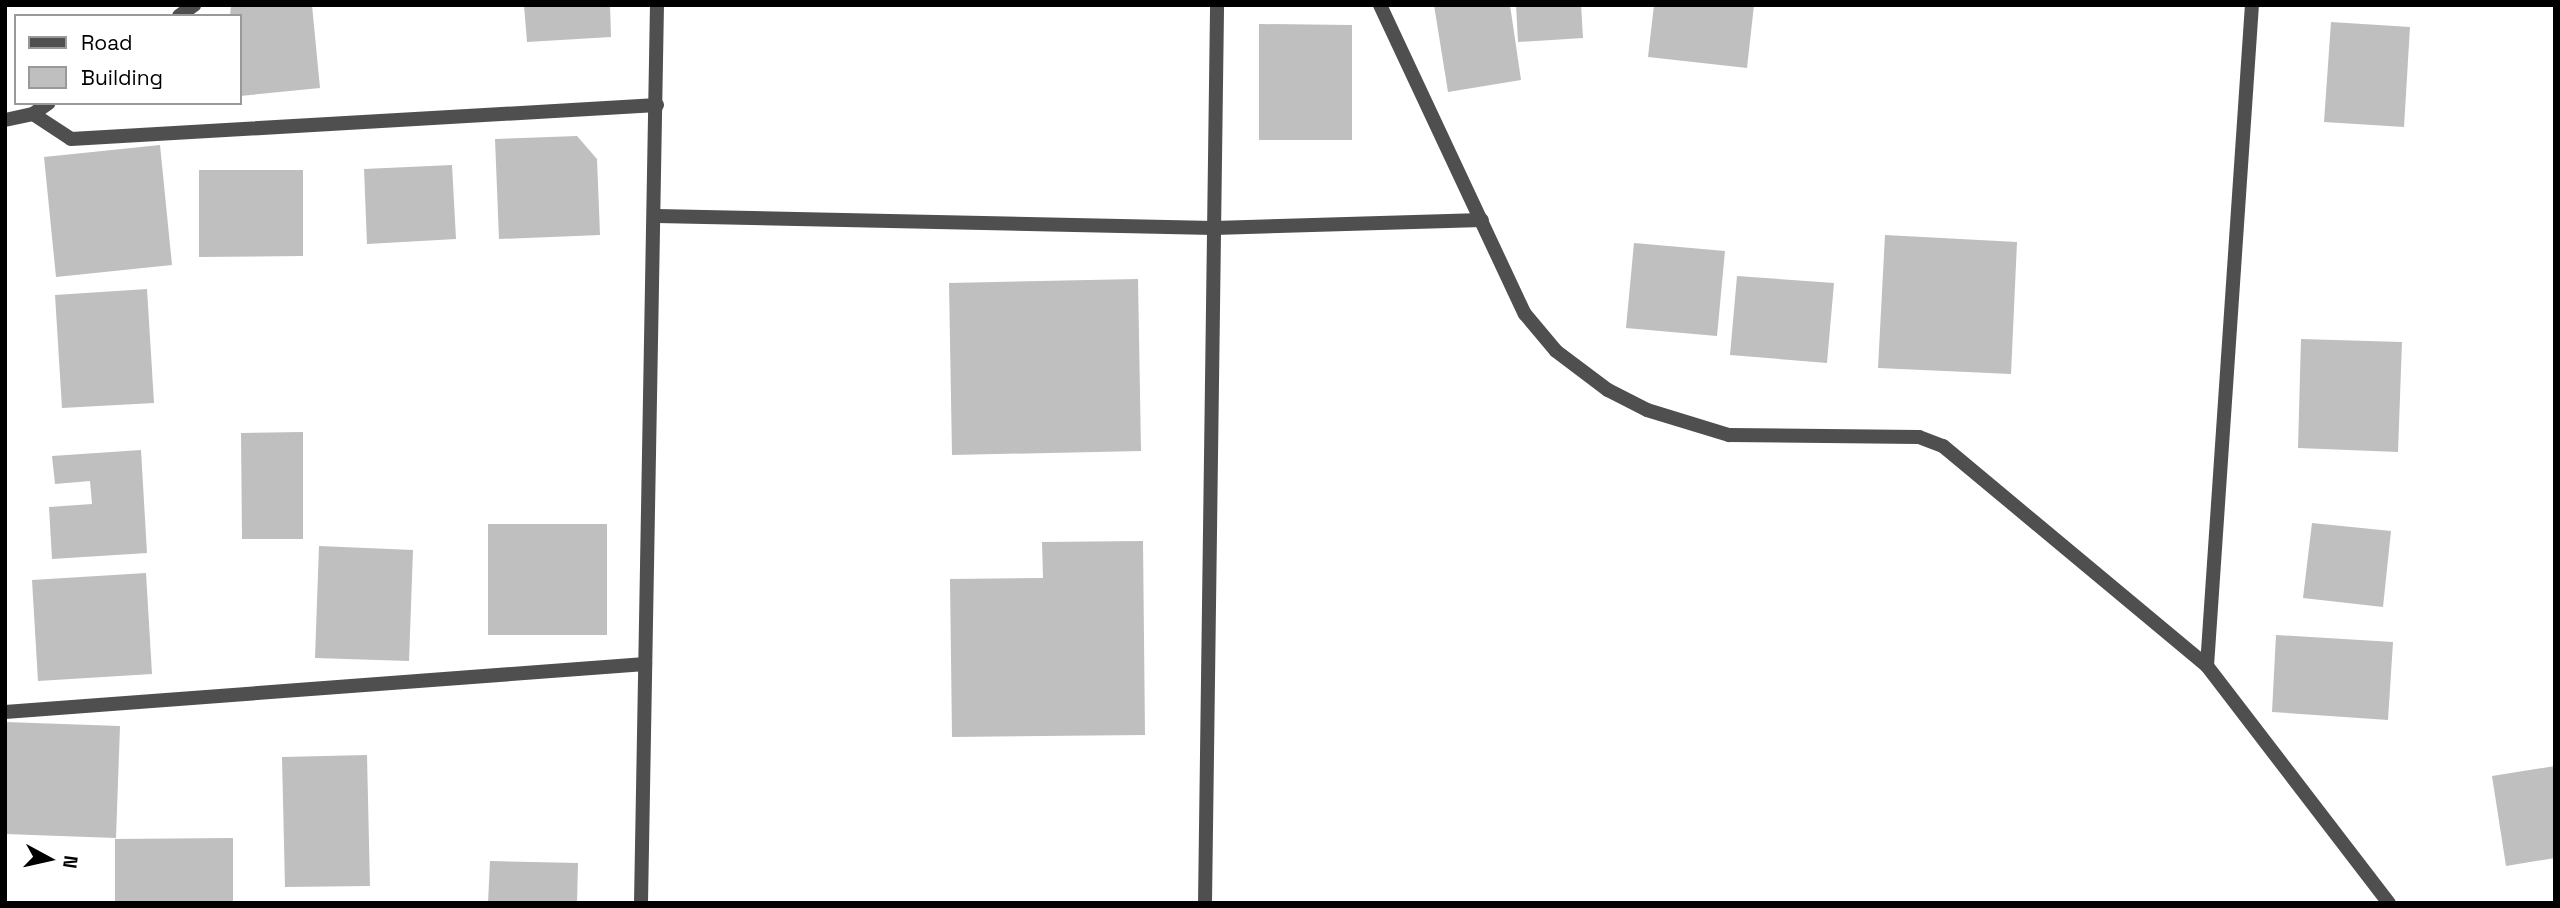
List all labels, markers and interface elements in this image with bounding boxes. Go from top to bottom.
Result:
legend [14,14,242,105]
text: Road [81,29,133,56]
text: Building [81,64,163,91]
north arrow [14,824,84,894]
text: N [57,854,84,870]

